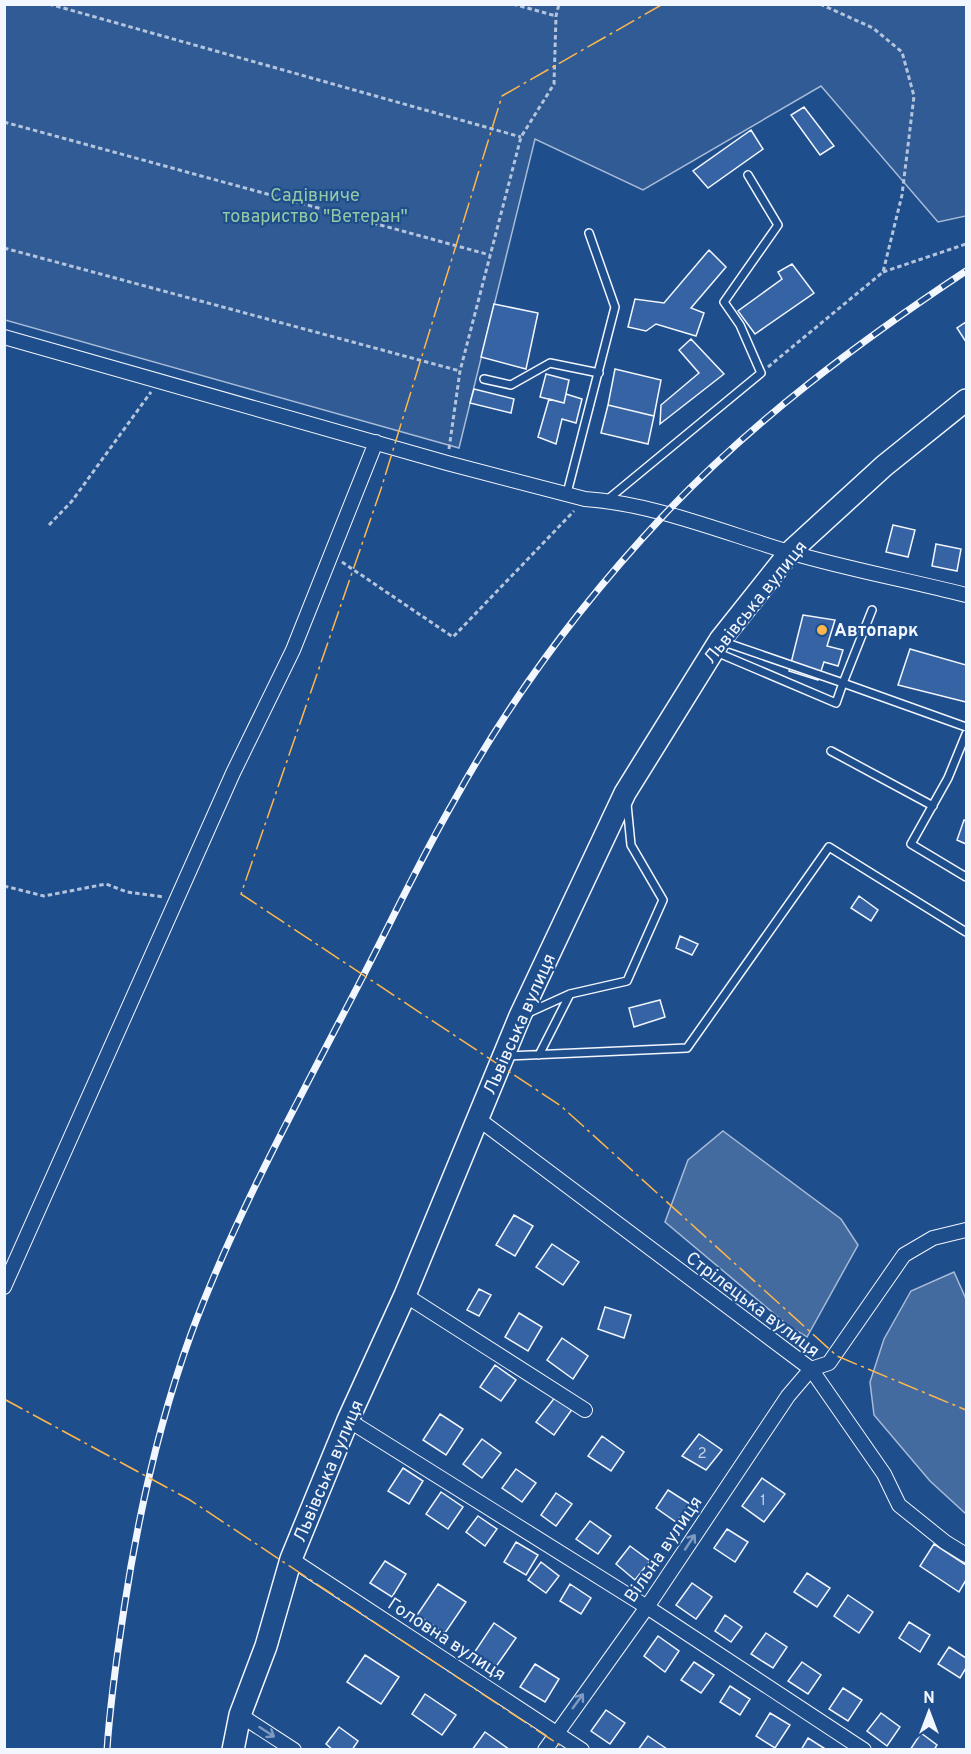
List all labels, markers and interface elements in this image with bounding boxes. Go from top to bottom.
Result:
park label: Садівниче товариство "Ветеран" [222,185,408,229]
street label: Львівська вулиця [699,536,813,669]
place label: Автопарк [834,620,919,643]
marker: Автопарк [815,623,829,637]
street label: Львівська вулиця [479,950,562,1099]
street label: Стрілецька вулиця [680,1247,824,1363]
street label: Львівська вулиця [289,1397,370,1546]
house number: 2 [697,1445,707,1464]
street label: Вільна вулиця [620,1492,708,1607]
house number: 1 [760,1492,766,1511]
one-way arrow [684,1534,696,1551]
street label: Головна вулиця [383,1593,510,1687]
north arrow [899,1682,959,1742]
text: N [923,1689,935,1709]
one-way arrow [572,1694,584,1710]
one-way arrow [258,1727,275,1739]

